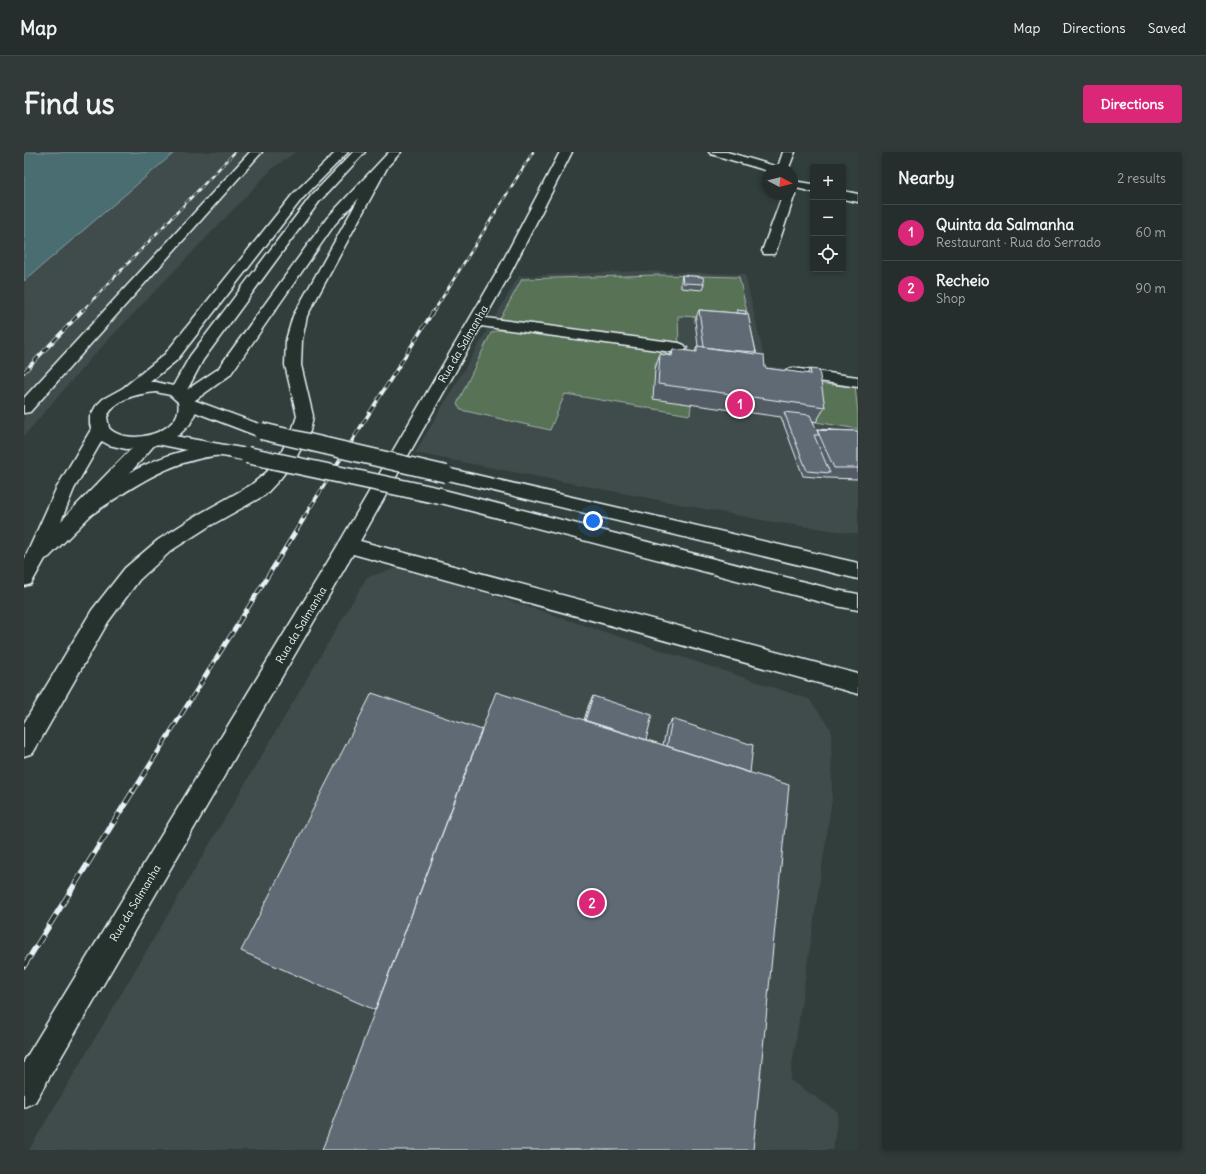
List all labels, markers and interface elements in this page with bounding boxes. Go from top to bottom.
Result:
text: Map [20,16,57,40]
text: Map [1013,19,1040,37]
text: Directions [1062,19,1126,37]
text: Saved [1148,19,1186,37]
button: Directions [1083,85,1182,123]
text: Find us [24,86,115,122]
north arrow [762,164,798,200]
map controls [810,164,846,272]
button: + [810,164,846,200]
text: Nearby [898,167,954,189]
text: 2 results [1117,170,1166,187]
button: − [810,200,846,236]
text: Quinta da Salmanha [936,215,1074,234]
text: 1 [908,224,914,241]
text: 60 m [1135,224,1166,241]
text: Restaurant · Rua do Serrado [936,234,1101,251]
button: locate [810,236,846,272]
text: Recheio [936,271,989,290]
text: 2 [907,280,915,297]
text: 90 m [1135,280,1166,297]
text: Shop [936,290,965,307]
street label: Rua da Salmanha [435,303,491,385]
pin: 1 [727,389,753,419]
your location [583,511,603,531]
street label: Rua da Salmanha [272,584,330,666]
street label: Rua da Salmanha [106,862,164,944]
pin: 2 [579,888,605,918]

